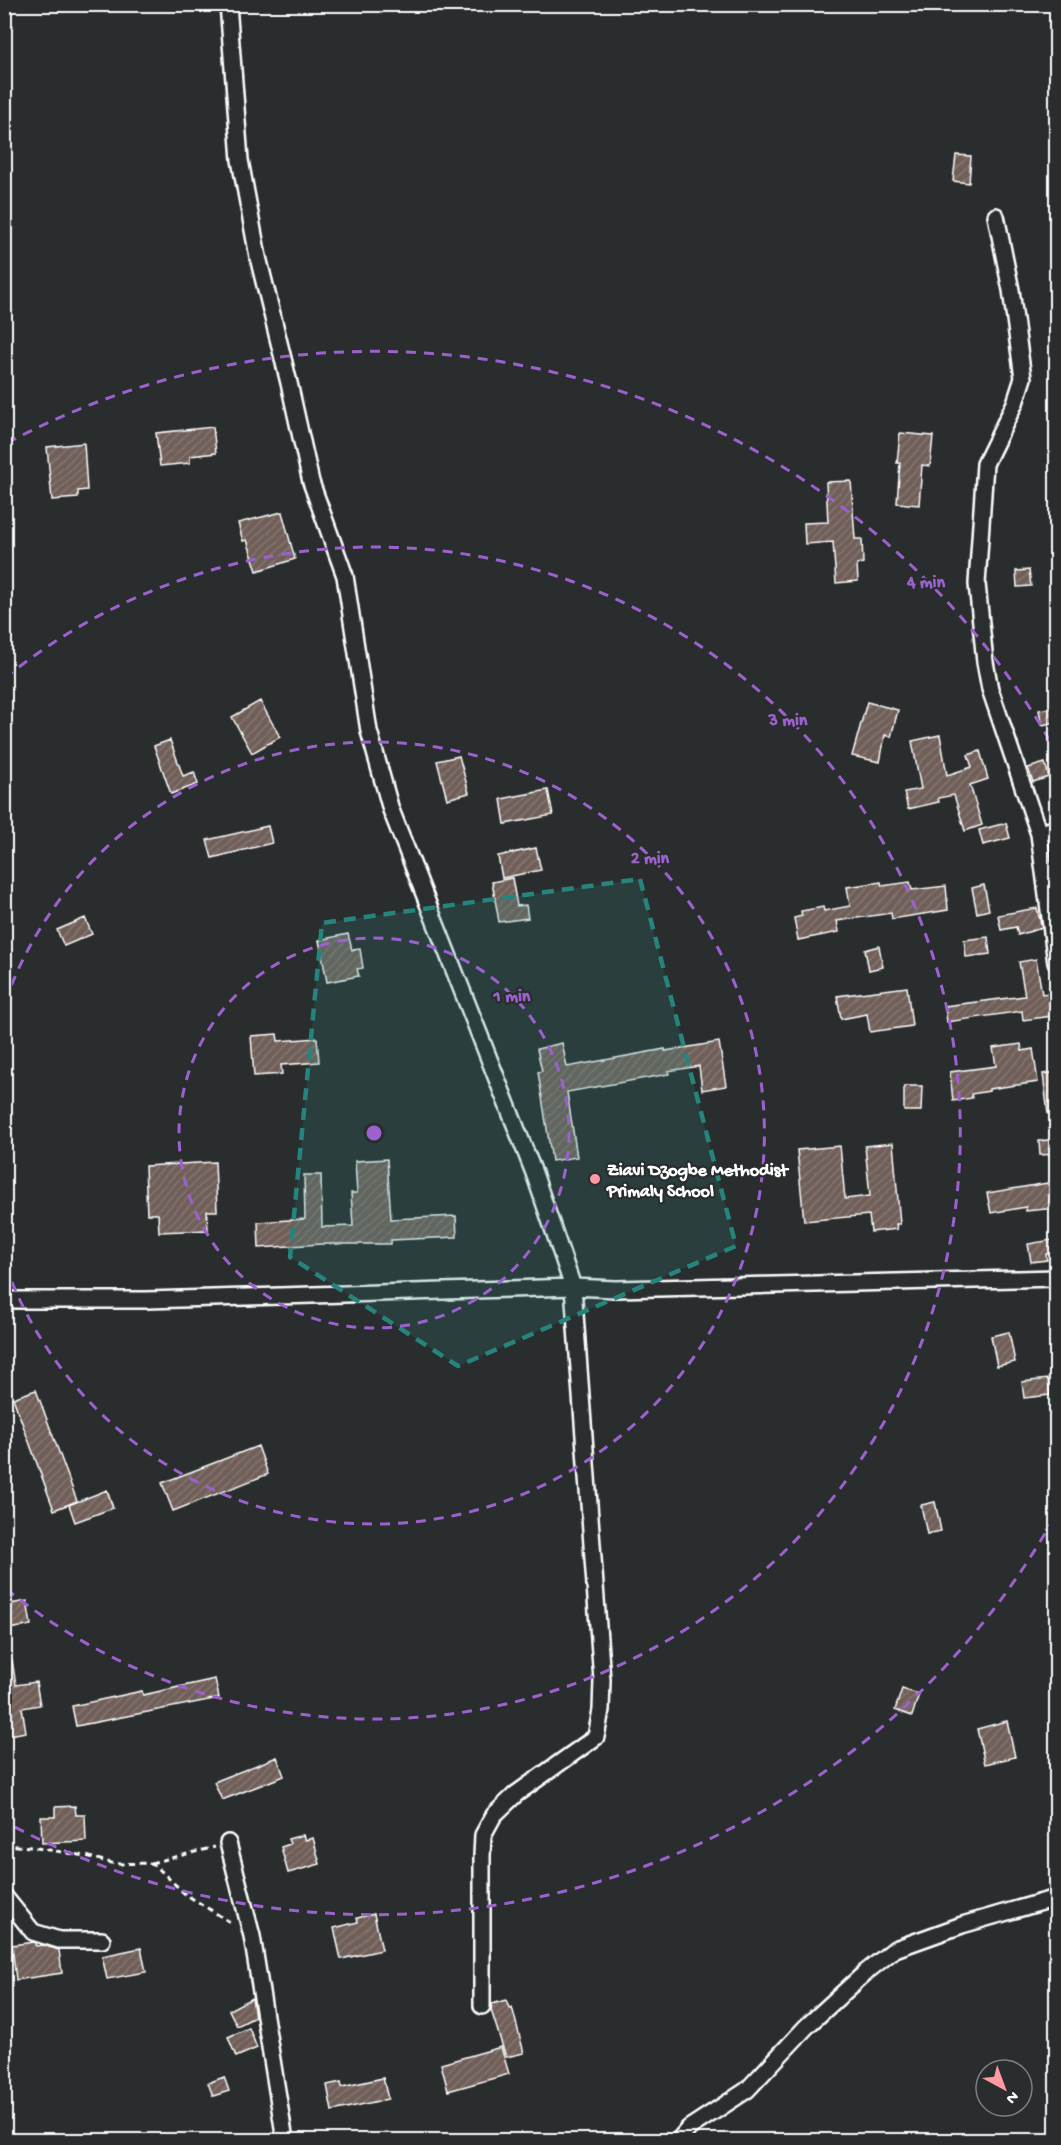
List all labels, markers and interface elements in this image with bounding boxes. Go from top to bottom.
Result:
text: 4 min [906,573,945,594]
text: 3 min [768,711,808,732]
text: 2 min [631,849,670,870]
text: 1 min [493,987,531,1008]
centre of rings [364,1123,384,1143]
place label: Ziavi Dzogbe Methodist Primaly School [606,1161,789,1203]
marker: Ziavi Dzogbe Methodist Primaly School [588,1172,602,1186]
north arrow [974,2058,1034,2118]
text: N [1001,2086,1022,2108]

